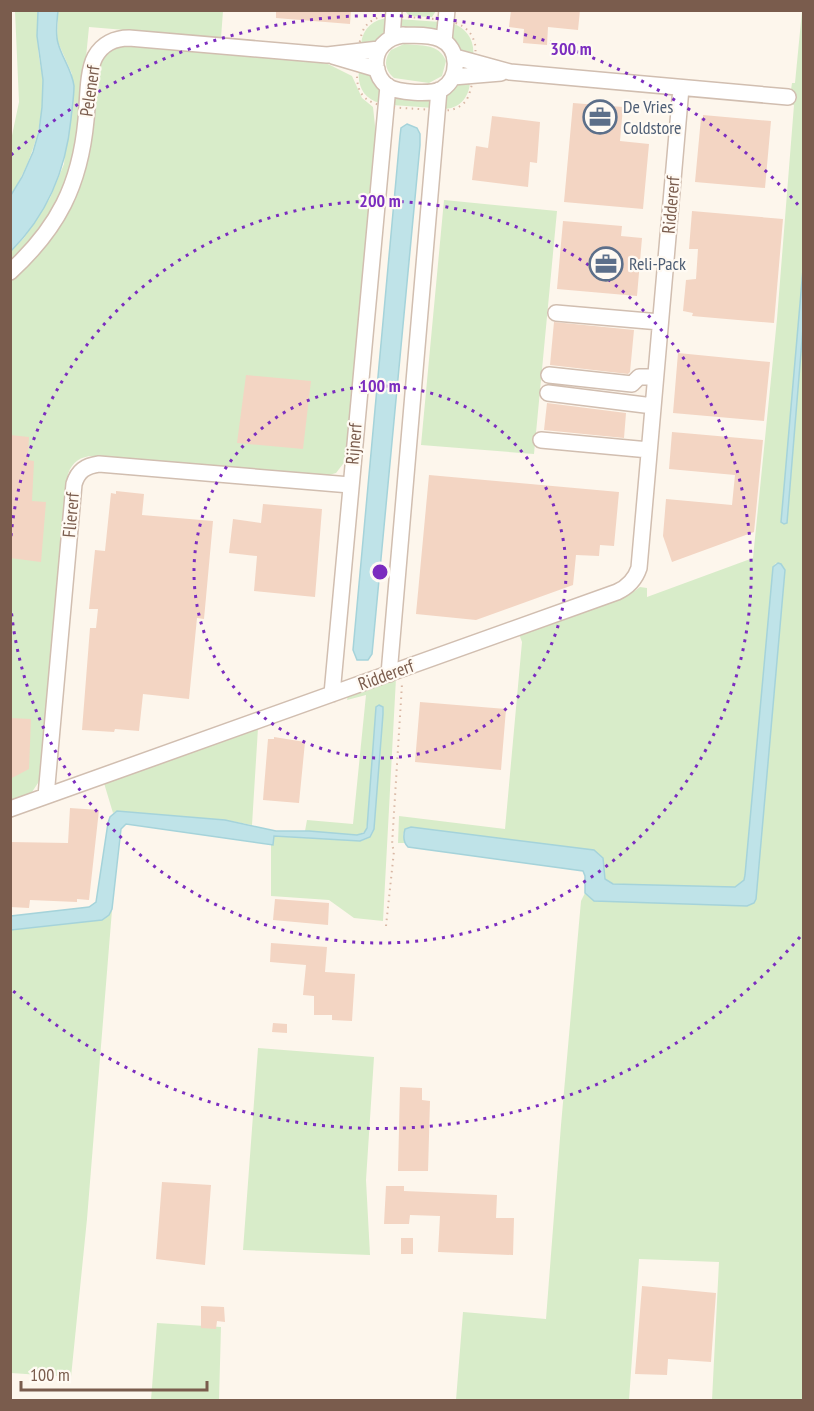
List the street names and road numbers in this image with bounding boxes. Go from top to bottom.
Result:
street label: Pelenerf [75,62,105,118]
street label: Riddererf [657,174,685,235]
street label: Rijnerf [340,421,367,466]
street label: Fliererf [57,490,84,538]
street label: Riddererf [355,653,418,695]

